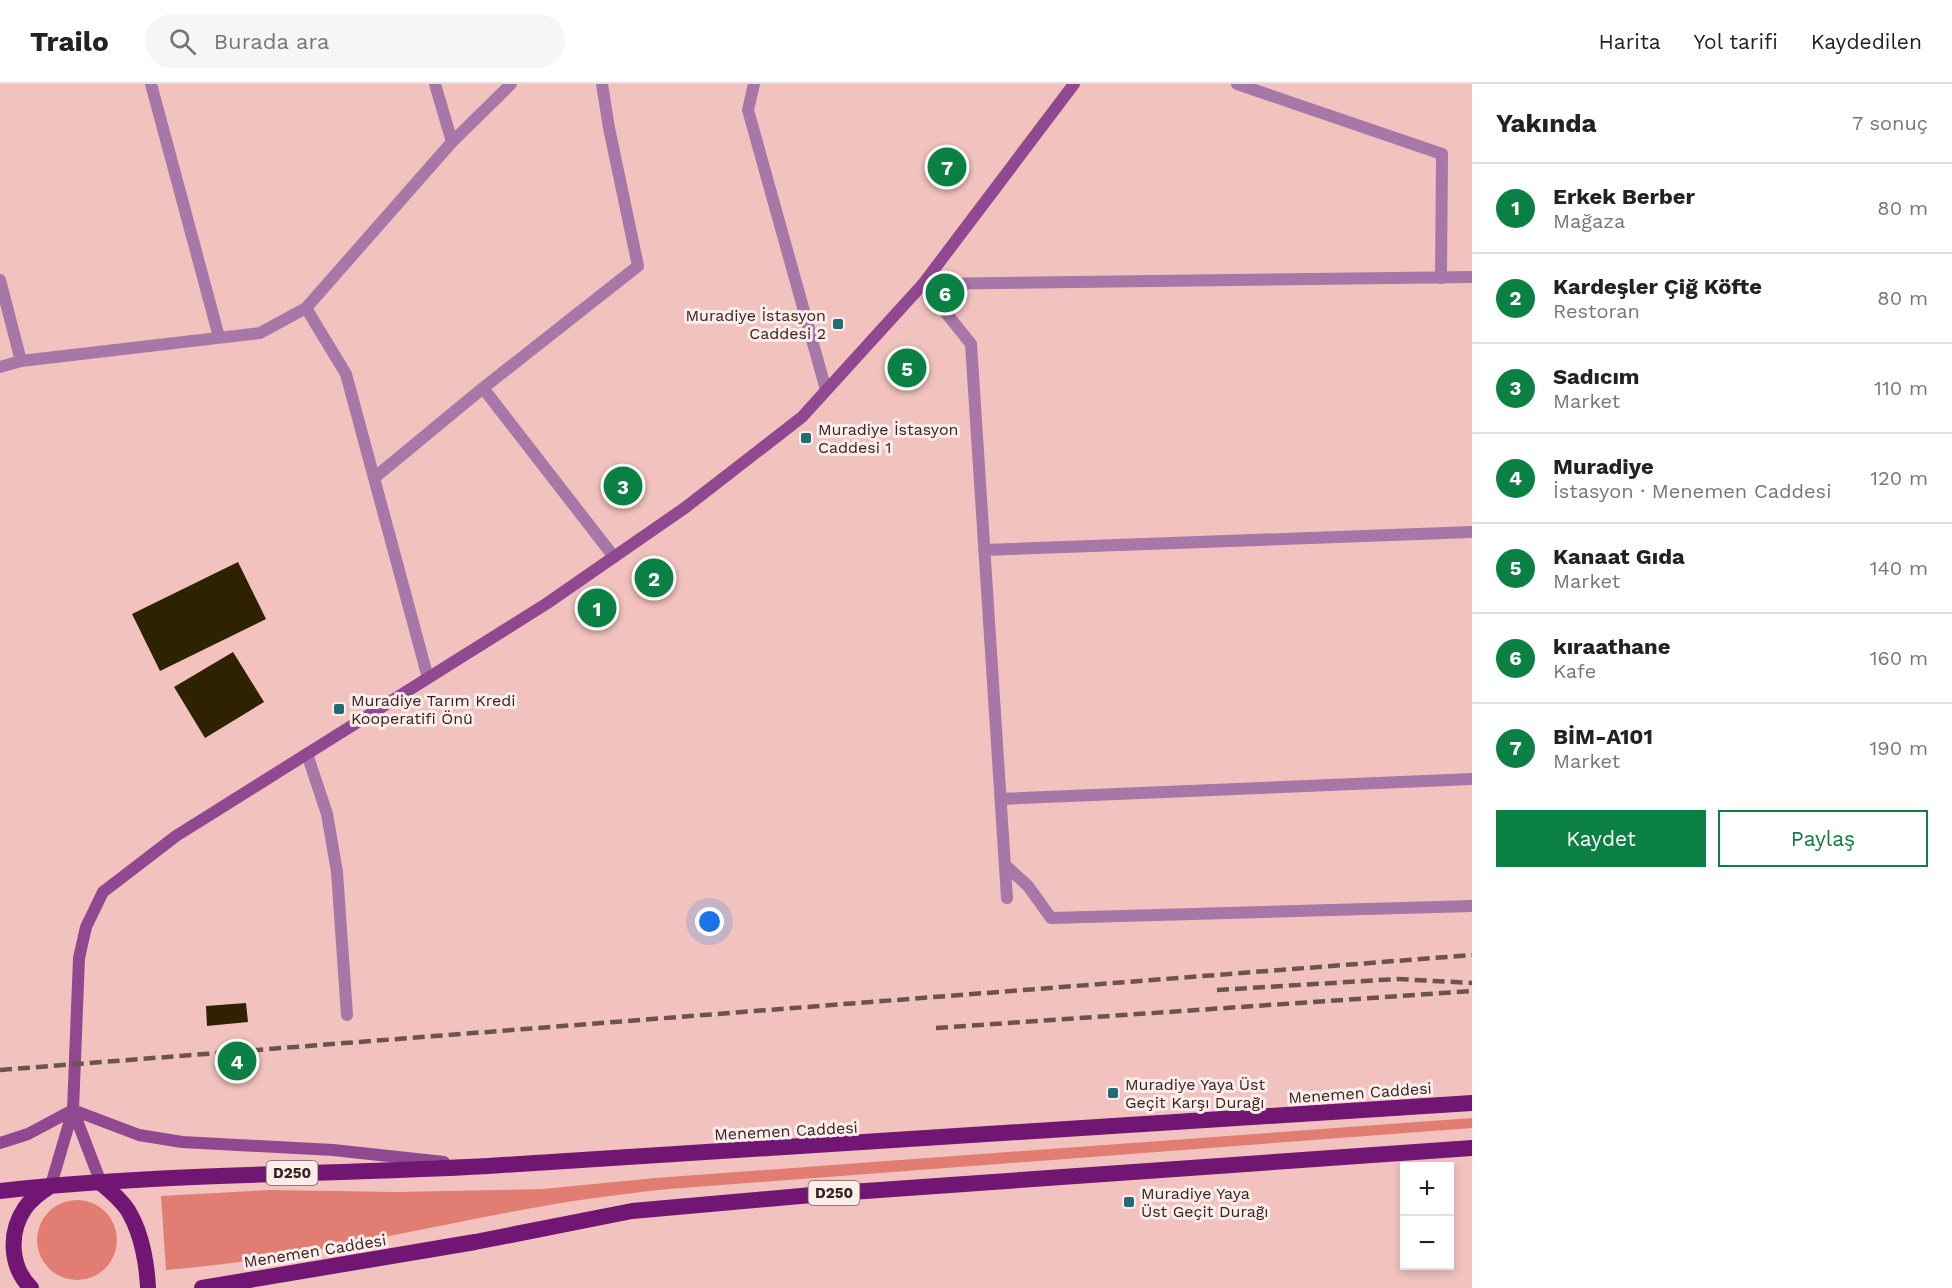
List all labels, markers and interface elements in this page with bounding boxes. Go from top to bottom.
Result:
search box [145,14,565,68]
text: Trailo [30,25,109,58]
icon: search [166,25,199,58]
text: Burada ara [214,29,330,54]
text: Harita [1599,29,1661,54]
text: Yol tarifi [1694,29,1778,54]
text: Kaydedilen [1811,29,1922,54]
text: Yakında [1496,108,1597,138]
text: 7 sonuç [1852,111,1928,135]
pin: 7 [928,144,966,190]
text: Erkek Berber [1553,184,1695,209]
text: 1 [1511,196,1520,220]
text: 80 m [1877,196,1928,220]
text: Mağaza [1553,209,1625,233]
pin: 6 [926,270,964,316]
text: Kardeşler Çiğ Köfte [1553,274,1762,299]
text: 2 [1510,286,1521,310]
text: 80 m [1877,286,1928,310]
text: Restoran [1553,299,1640,323]
place label: Muradiye İstasyon Caddesi 2 [686,306,826,343]
marker: Muradiye İstasyon Caddesi 2 [831,317,845,331]
pin: 5 [888,346,926,390]
text: Sadıcım [1553,364,1640,389]
text: 3 [1510,376,1521,400]
text: 110 m [1874,376,1928,400]
text: Market [1553,389,1620,413]
place label: Muradiye İstasyon Caddesi 1 [818,420,959,457]
marker: Muradiye İstasyon Caddesi 1 [799,431,813,445]
text: Muradiye [1553,454,1654,479]
pin: 3 [604,464,642,508]
text: 4 [1509,466,1522,490]
text: 120 m [1870,466,1928,490]
text: İstasyon · Menemen Caddesi [1553,479,1831,503]
text: Kanaat Gıda [1553,544,1685,569]
pin: 2 [634,556,674,600]
text: 5 [1510,556,1521,580]
text: 140 m [1870,556,1928,580]
text: Market [1553,569,1620,593]
pin: 1 [578,586,616,630]
text: kıraathane [1553,634,1671,659]
text: 6 [1509,646,1522,670]
text: 160 m [1870,646,1928,670]
text: Kafe [1553,659,1596,683]
place label: Muradiye Tarım Kredi Kooperatifi Önü [351,691,515,728]
marker: Muradiye Tarım Kredi Kooperatifi Önü [332,702,346,716]
text: BİM-A101 [1553,724,1653,749]
text: 7 [1509,736,1522,760]
text: 190 m [1870,736,1928,760]
text: Market [1553,749,1620,773]
button: Kaydet [1496,810,1706,867]
button: Paylaş [1718,810,1928,867]
your location [695,907,724,936]
pin: 4 [218,1038,256,1084]
place label: Muradiye Yaya Üst Geçit Karşı Durağı [1125,1075,1265,1112]
street label: Menemen Caddesi [1288,1079,1432,1107]
marker: Muradiye Yaya Üst Geçit Karşı Durağı [1106,1086,1120,1100]
street label: Menemen Caddesi [714,1118,858,1144]
road number: D250 [266,1161,318,1185]
map controls [1400,1162,1454,1270]
button: + [1400,1162,1454,1216]
road number: D250 [808,1181,860,1205]
place label: Muradiye Yaya Üst Geçit Durağı [1141,1184,1269,1221]
marker: Muradiye Yaya Üst Geçit Durağı [1122,1195,1136,1209]
button: − [1400,1216,1454,1270]
street label: Menemen Caddesi [243,1230,387,1272]

